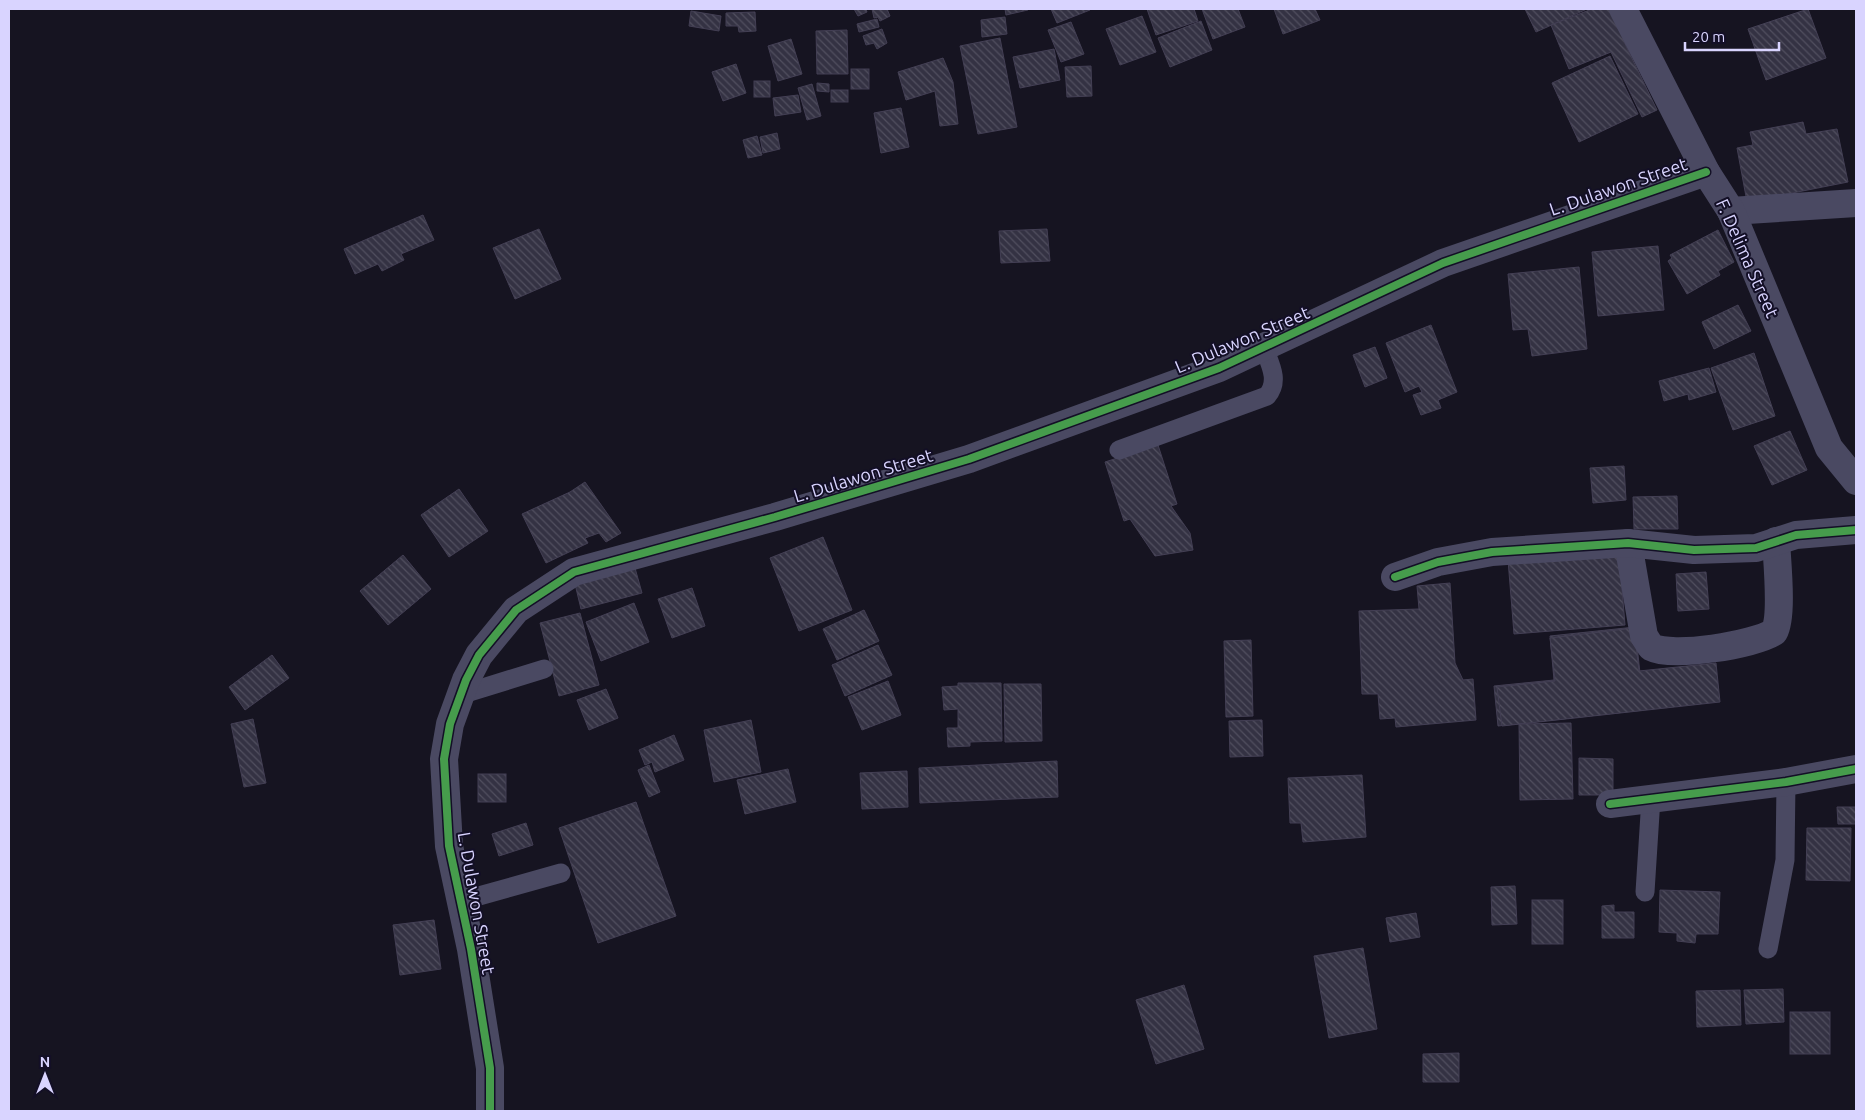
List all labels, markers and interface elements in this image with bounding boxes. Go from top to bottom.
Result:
scale bar [1685,20,1779,52]
text: 20 m [1692,28,1725,45]
street label: L. Dulawon Street [1547,153,1689,219]
street label: F. Delima Street [1713,195,1783,321]
street label: L. Dulawon Street [1172,302,1312,376]
street label: L. Dulawon Street [791,444,935,506]
street label: L. Dulawon Street [455,830,499,976]
north arrow [20,1050,70,1100]
text: N [40,1054,50,1070]

